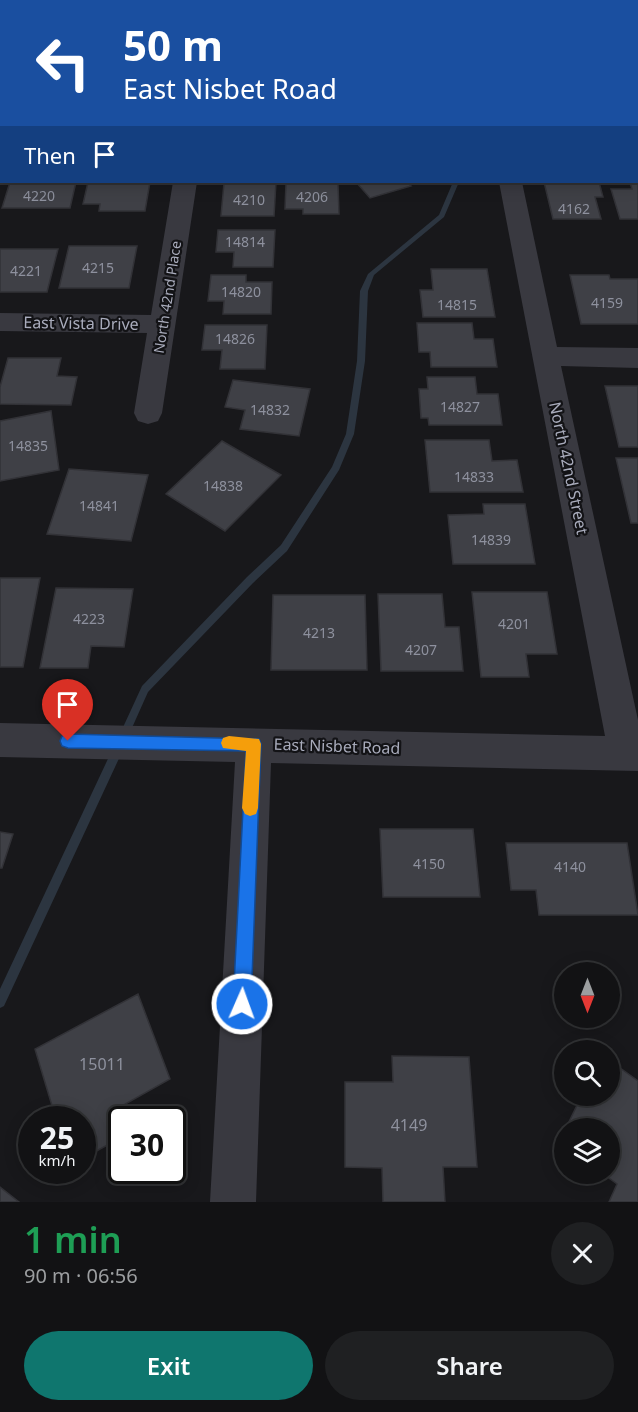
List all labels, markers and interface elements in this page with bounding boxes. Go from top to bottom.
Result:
text: 50 m [123,16,223,73]
icon: left [24,24,102,102]
text: East Nisbet Road [123,70,337,107]
icon: arrive [88,138,121,171]
text: Then [24,140,76,170]
house number: 4220 [23,186,55,205]
house number: 4206 [296,187,328,206]
house number: 4210 [233,190,265,209]
house number: 4162 [558,199,590,218]
house number: 14814 [225,232,265,251]
street label: North 42nd Place [149,239,185,355]
house number: 4215 [82,258,114,277]
house number: 4221 [10,261,42,280]
house number: 14820 [221,282,261,301]
house number: 4159 [591,293,623,312]
house number: 14815 [437,295,477,314]
street label: East Vista Drive [23,311,139,335]
house number: 14826 [215,329,255,348]
house number: 14827 [440,397,480,416]
house number: 14832 [250,400,290,419]
street label: North 42nd Street [544,400,594,537]
house number: 14835 [8,436,48,455]
house number: 14833 [454,467,494,486]
house number: 14838 [203,476,243,495]
house number: 14841 [79,496,119,515]
house number: 14839 [471,530,511,549]
house number: 4223 [73,609,105,628]
house number: 4201 [498,614,530,633]
house number: 4213 [303,623,335,642]
house number: 4207 [405,640,437,659]
pin [42,679,93,741]
icon: arrive [51,688,84,721]
street label: East Nisbet Road [273,733,401,759]
house number: 4150 [413,854,445,873]
house number: 4140 [554,857,586,876]
north arrow [554,962,620,1028]
map controls [554,962,620,1184]
position arrow [210,972,274,1036]
button: search [554,1040,620,1106]
house number: 15011 [79,1053,125,1075]
speed limit sign: 30 [108,1106,186,1184]
house number: 4149 [391,1114,427,1136]
text: 25 [40,1117,74,1158]
button: layers [554,1118,620,1184]
text: km/h [39,1150,75,1170]
text: 1 min [24,1215,122,1264]
button: close [551,1222,614,1285]
text: 90 m · 06:56 [24,1262,138,1289]
button: Exit [24,1331,313,1400]
button: Share [325,1331,614,1400]

